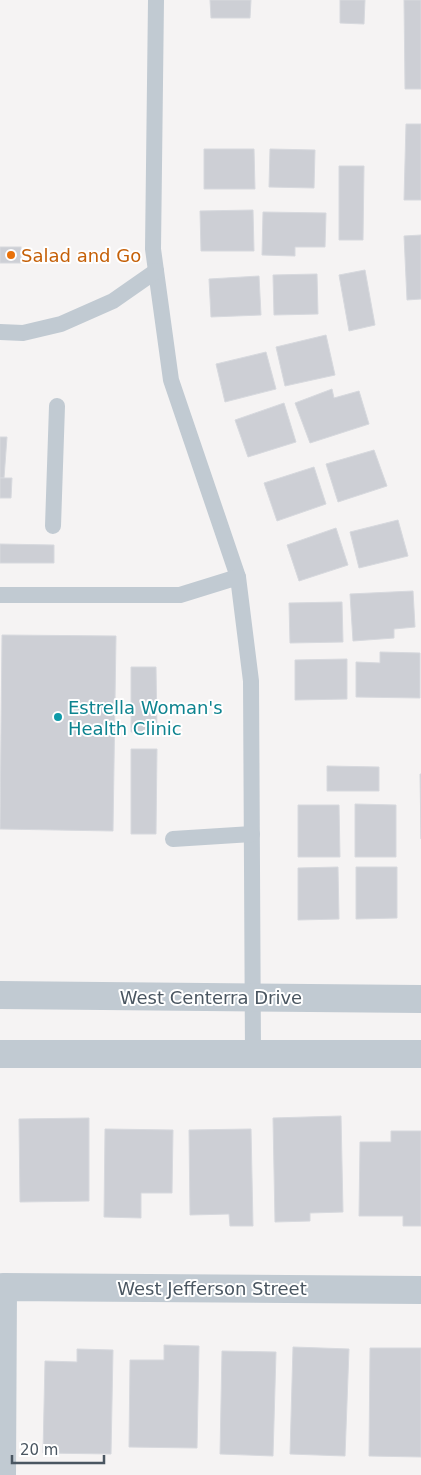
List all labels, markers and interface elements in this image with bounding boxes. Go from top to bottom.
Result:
place label: Salad and Go [21,245,141,266]
marker: Salad and Go [5,249,17,261]
place label: Estrella Woman's Health Clinic [68,697,223,739]
marker: Estrella Woman's Health Clinic [52,711,64,723]
street label: West Centerra Drive [120,987,302,1008]
street label: West Jefferson Street [117,1278,307,1299]
scale bar [12,1432,105,1464]
text: 20 m [20,1441,58,1459]

